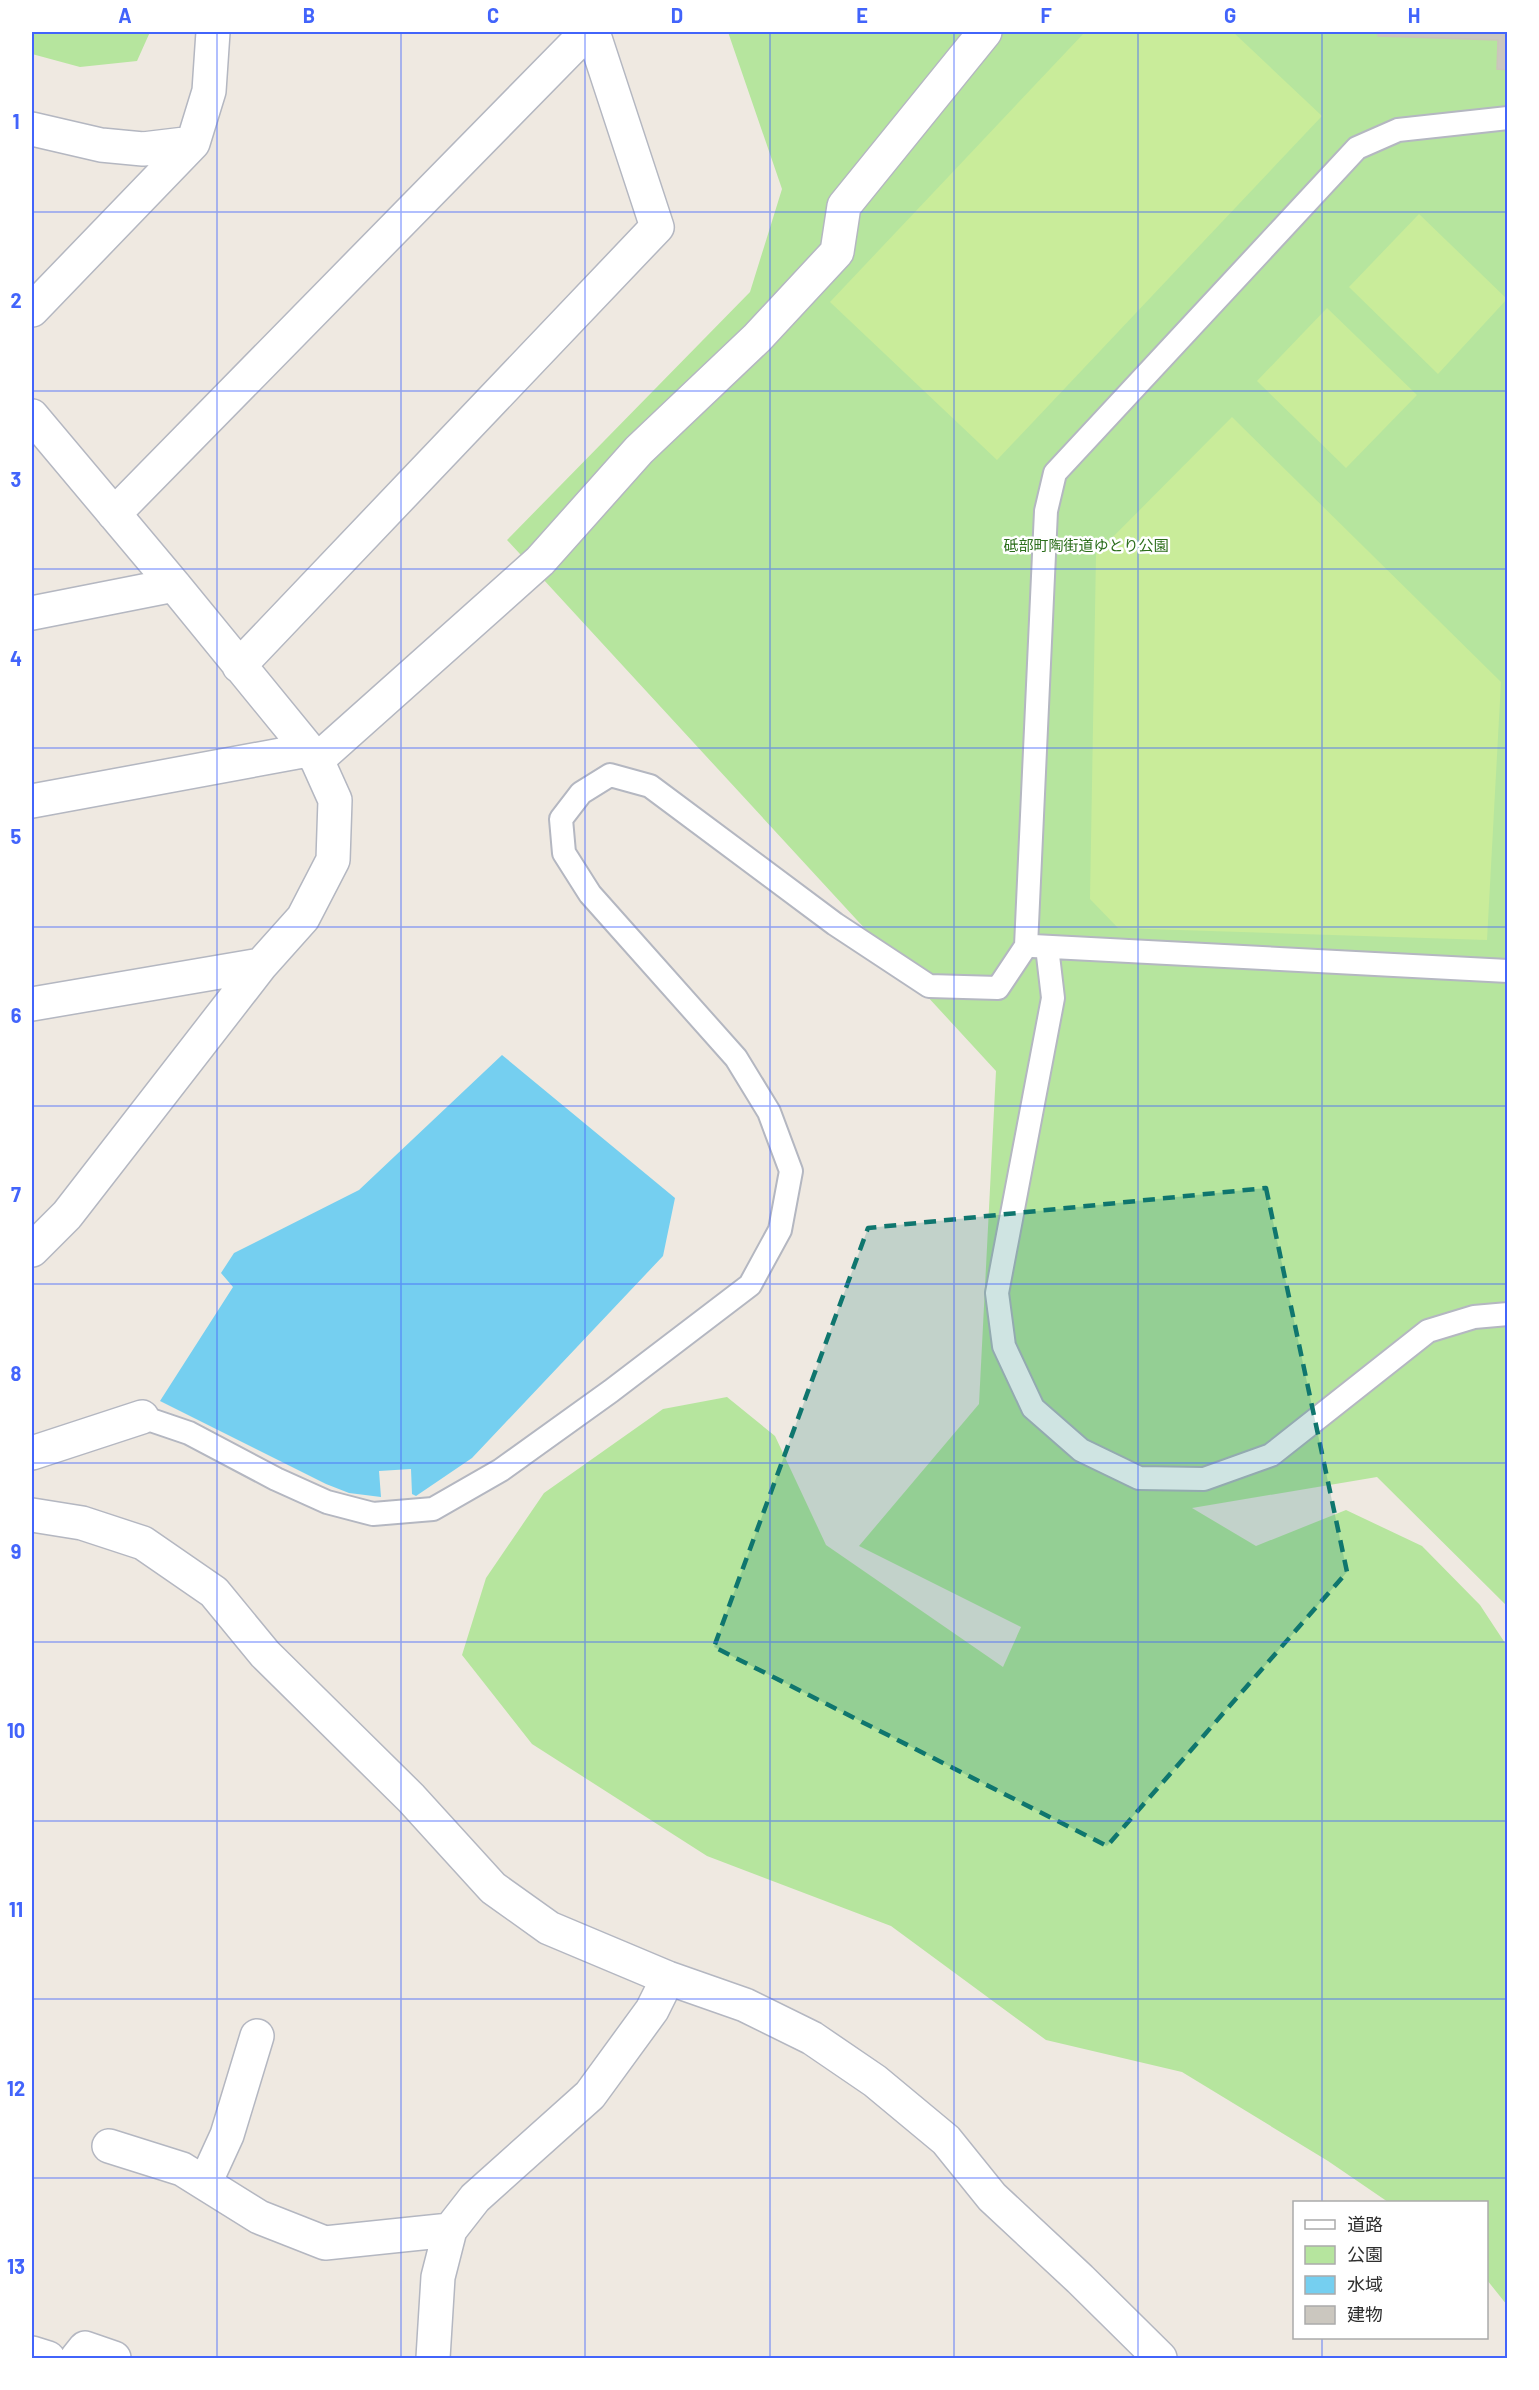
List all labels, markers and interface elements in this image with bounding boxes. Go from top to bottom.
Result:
text: A [118,3,132,27]
text: B [303,3,315,27]
text: C [487,3,499,27]
text: D [671,3,683,27]
text: E [856,3,868,27]
text: F [1040,3,1052,27]
text: G [1224,3,1236,27]
text: H [1408,3,1420,27]
text: 1 [12,109,20,133]
text: 2 [10,288,22,312]
text: 3 [11,467,21,491]
park label: 砥部町陶街道ゆとり公園 [1003,536,1169,554]
text: 4 [10,646,22,670]
text: 5 [11,824,22,848]
text: 6 [11,1003,22,1027]
text: 7 [11,1182,21,1206]
text: 8 [11,1361,22,1385]
text: 9 [11,1539,21,1563]
text: 10 [7,1718,25,1742]
text: 11 [9,1897,23,1921]
text: 12 [7,2076,25,2100]
legend [1293,2201,1488,2339]
text: 道路 [1347,2213,1383,2235]
text: 公園 [1347,2243,1383,2265]
text: 13 [7,2254,25,2278]
text: 水域 [1347,2273,1383,2295]
text: 建物 [1347,2303,1383,2325]

